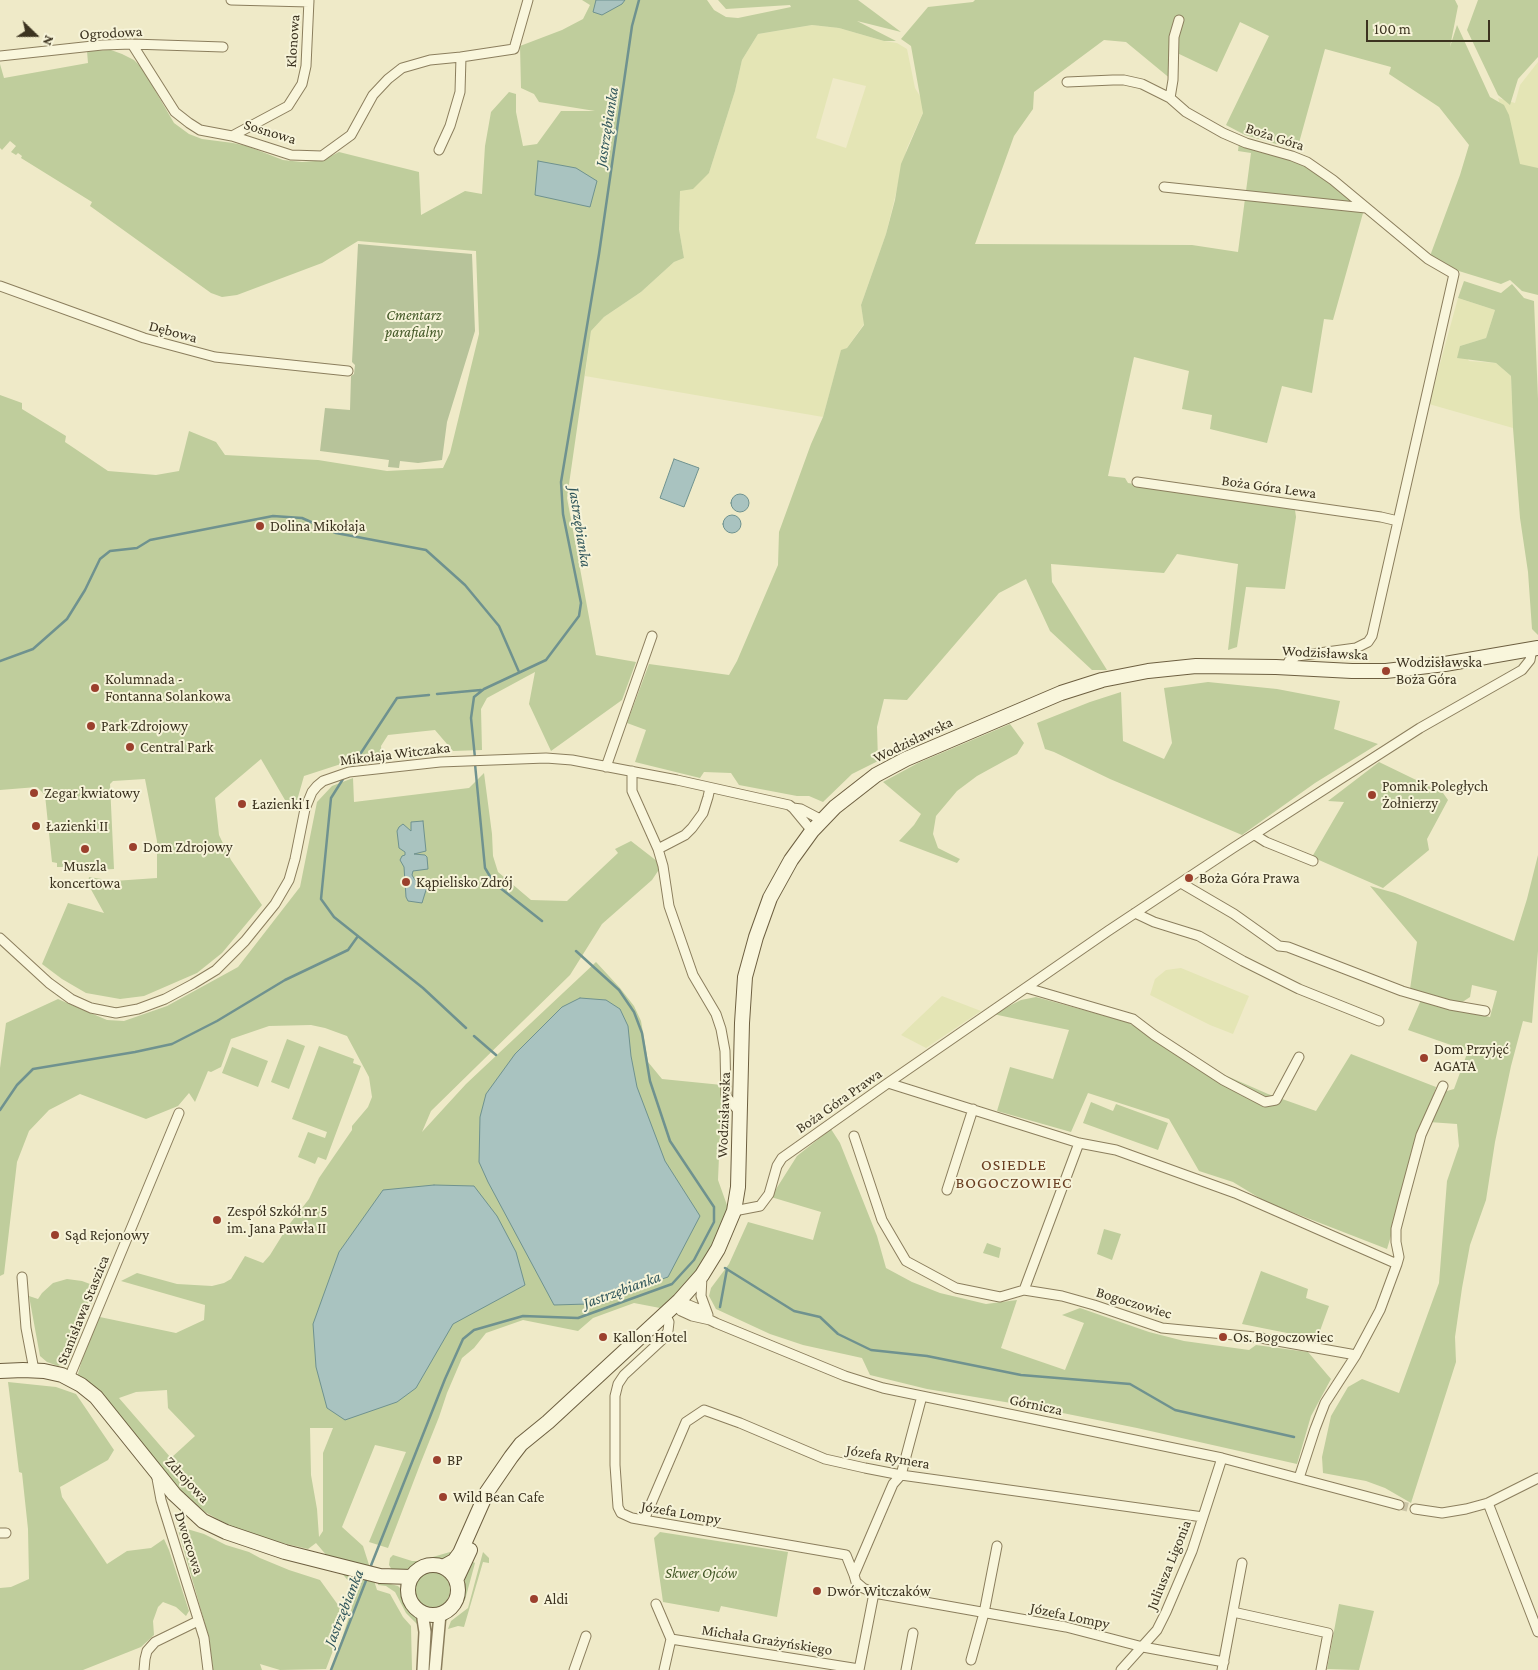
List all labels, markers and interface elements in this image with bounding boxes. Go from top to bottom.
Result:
north arrow [10,10,60,60]
scale bar [1368,10,1492,42]
street label: Klonowa [282,14,304,68]
text: 100 m [1374,21,1411,37]
street label: Ogrodowa [79,22,143,44]
text: N [40,33,58,48]
water label: Jastrzębianka [591,85,623,169]
street label: Sosnowa [242,116,298,148]
street label: Boża Góra [1243,119,1307,155]
park label: Cmentarz parafialny [385,306,443,341]
street label: Dębowa [147,317,199,347]
street label: Boża Góra Lewa [1221,471,1317,503]
water label: Jastrzębianka [564,485,596,569]
place label: Dolina Mikołaja [270,517,365,535]
marker: Dolina Mikołaja [254,520,266,532]
street label: Wodzisławska [1281,642,1369,664]
place label: Wodzisławska Boża Góra [1396,653,1482,688]
marker: Wodzisławska Boża Góra [1380,665,1392,677]
place label: Kolumnada - Fontanna Solankowa [105,670,231,705]
marker: Kolumnada - Fontanna Solankowa [89,682,101,694]
street label: Wodzisławska [870,713,956,767]
place label: Park Zdrojowy [101,717,188,735]
marker: Park Zdrojowy [85,720,97,732]
place label: Central Park [140,738,214,756]
street label: Mikołaja Witczaka [339,738,451,770]
marker: Central Park [124,741,136,753]
place label: Pomnik Poległych Żołnierzy [1382,777,1488,812]
place label: Zegar kwiatowy [44,784,140,802]
marker: Zegar kwiatowy [28,787,40,799]
marker: Pomnik Poległych Żołnierzy [1366,789,1378,801]
place label: Łazienki I [252,795,310,813]
marker: Łazienki I [236,798,248,810]
place label: Łazienki II [46,817,108,835]
marker: Łazienki II [30,820,42,832]
place label: Dom Zdrojowy [143,838,233,856]
marker: Dom Zdrojowy [127,841,139,853]
marker: Muszla koncertowa [79,843,91,855]
place label: Muszla koncertowa [50,857,120,892]
place label: Boża Góra Prawa [1199,869,1300,887]
marker: Boża Góra Prawa [1183,872,1195,884]
place label: Kąpielisko Zdrój [416,873,513,891]
marker: Kąpielisko Zdrój [400,876,412,888]
place label: Dom Przyjęć AGATA [1434,1040,1509,1075]
marker: Dom Przyjęć AGATA [1418,1052,1430,1064]
street label: Boża Góra Prawa [793,1065,885,1137]
street label: Wodzisławska [713,1072,735,1158]
district label: OSIEDLE BOGOCZOWIEC [954,1155,1074,1193]
place label: Zespół Szkół nr 5 im. Jana Pawła II [227,1202,327,1237]
marker: Zespół Szkół nr 5 im. Jana Pawła II [211,1214,223,1226]
place label: Sąd Rejonowy [65,1226,149,1244]
marker: Sąd Rejonowy [49,1229,61,1241]
street label: Stanisława Staszica [53,1253,113,1367]
water label: Jastrzębianka [581,1267,663,1313]
street label: Bogoczowiec [1094,1283,1174,1323]
place label: Kallon Hotel [613,1328,687,1346]
place label: Os. Bogoczowiec [1233,1328,1333,1346]
marker: Kallon Hotel [597,1331,609,1343]
marker: Os. Bogoczowiec [1217,1331,1229,1343]
street label: Górnicza [1008,1391,1064,1419]
street label: Józefa Rymera [845,1441,931,1473]
place label: BP [447,1451,463,1469]
street label: Zdrojowa [161,1453,213,1507]
marker: BP [431,1454,443,1466]
place label: Wild Bean Cafe [453,1488,544,1506]
marker: Wild Bean Cafe [437,1491,449,1503]
street label: Józefa Lompy [640,1497,722,1529]
street label: Dworcowa [170,1509,208,1577]
street label: Juliusza Ligonia [1143,1517,1195,1613]
park label: Skwer Ojców [665,1564,737,1582]
water label: Jastrzębianka [320,1567,368,1649]
place label: Dwór Witczaków [827,1582,931,1600]
marker: Dwór Witczaków [811,1585,823,1597]
place label: Aldi [544,1590,568,1608]
marker: Aldi [528,1593,540,1605]
street label: Józefa Lompy [1029,1599,1111,1633]
street label: Michała Grażyńskiego [700,1621,834,1659]

